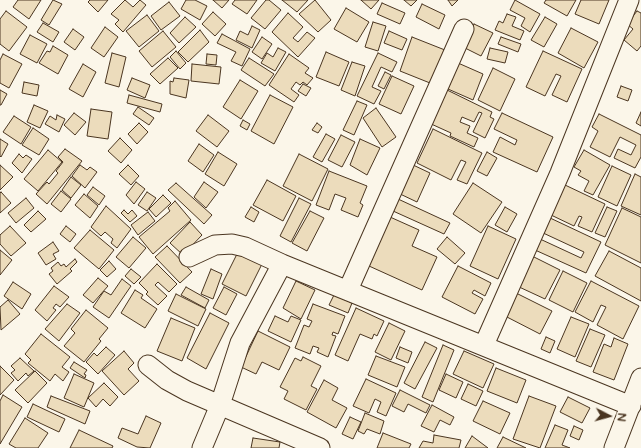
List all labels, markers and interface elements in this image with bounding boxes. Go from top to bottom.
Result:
north arrow [589,396,629,436]
text: N [615,412,628,422]

